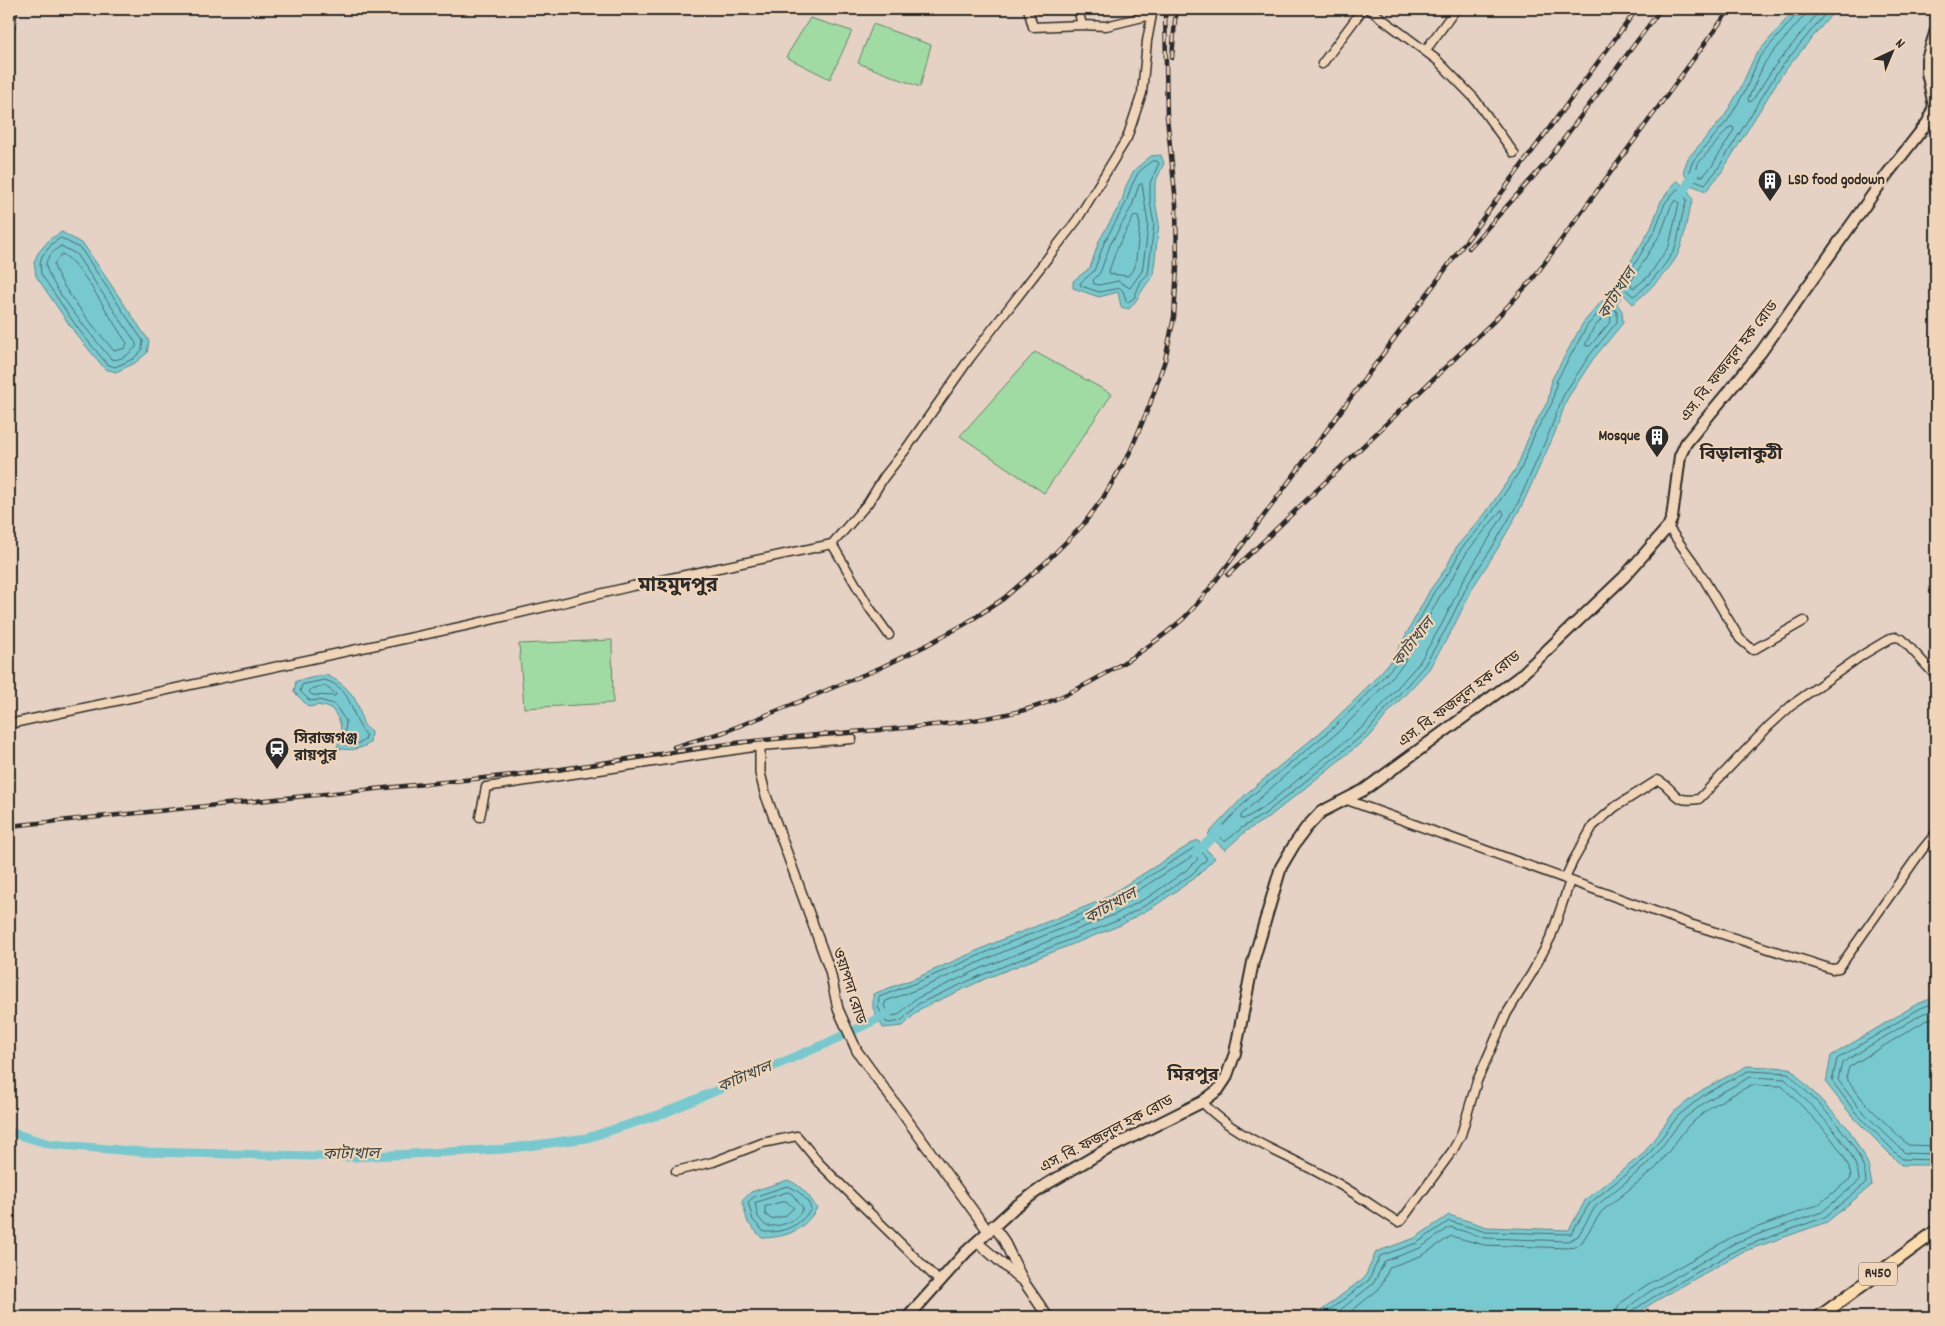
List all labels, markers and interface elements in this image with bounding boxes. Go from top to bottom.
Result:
north arrow [1868,28,1918,78]
text: N [1890,34,1909,54]
building icon: LSD food godown [1757,168,1783,202]
place label: LSD food godown [1788,170,1885,192]
water label: কাটাখাল [1593,261,1645,324]
street label: এস. বি. ফজলুল হক রোড [1676,296,1785,427]
building icon: Mosque [1644,424,1670,458]
place label: Mosque [1598,426,1640,448]
district label: বিড়ালাকুঠী [1699,442,1783,468]
district label: মাহমুদপুর [637,573,719,601]
water label: কাটাখাল [1387,611,1443,672]
street label: এস. বি. ফজলুল হক রোড [1394,646,1526,753]
place label: সিরাজগঞ্জ রায়পুর [293,729,358,768]
station icon: সিরাজগঞ্জ রায়পুর [264,736,290,770]
water label: কাটাখাল [1081,882,1144,931]
street label: ওয়াপদা রোড [825,945,871,1028]
water label: কাটাখাল [714,1055,779,1100]
district label: মিরপুর [1166,1064,1220,1089]
street label: এস. বি. ফজলুল হক রোড [1036,1090,1178,1180]
water label: কাটাখাল [322,1143,383,1167]
road number: R450 [1859,1262,1897,1286]

